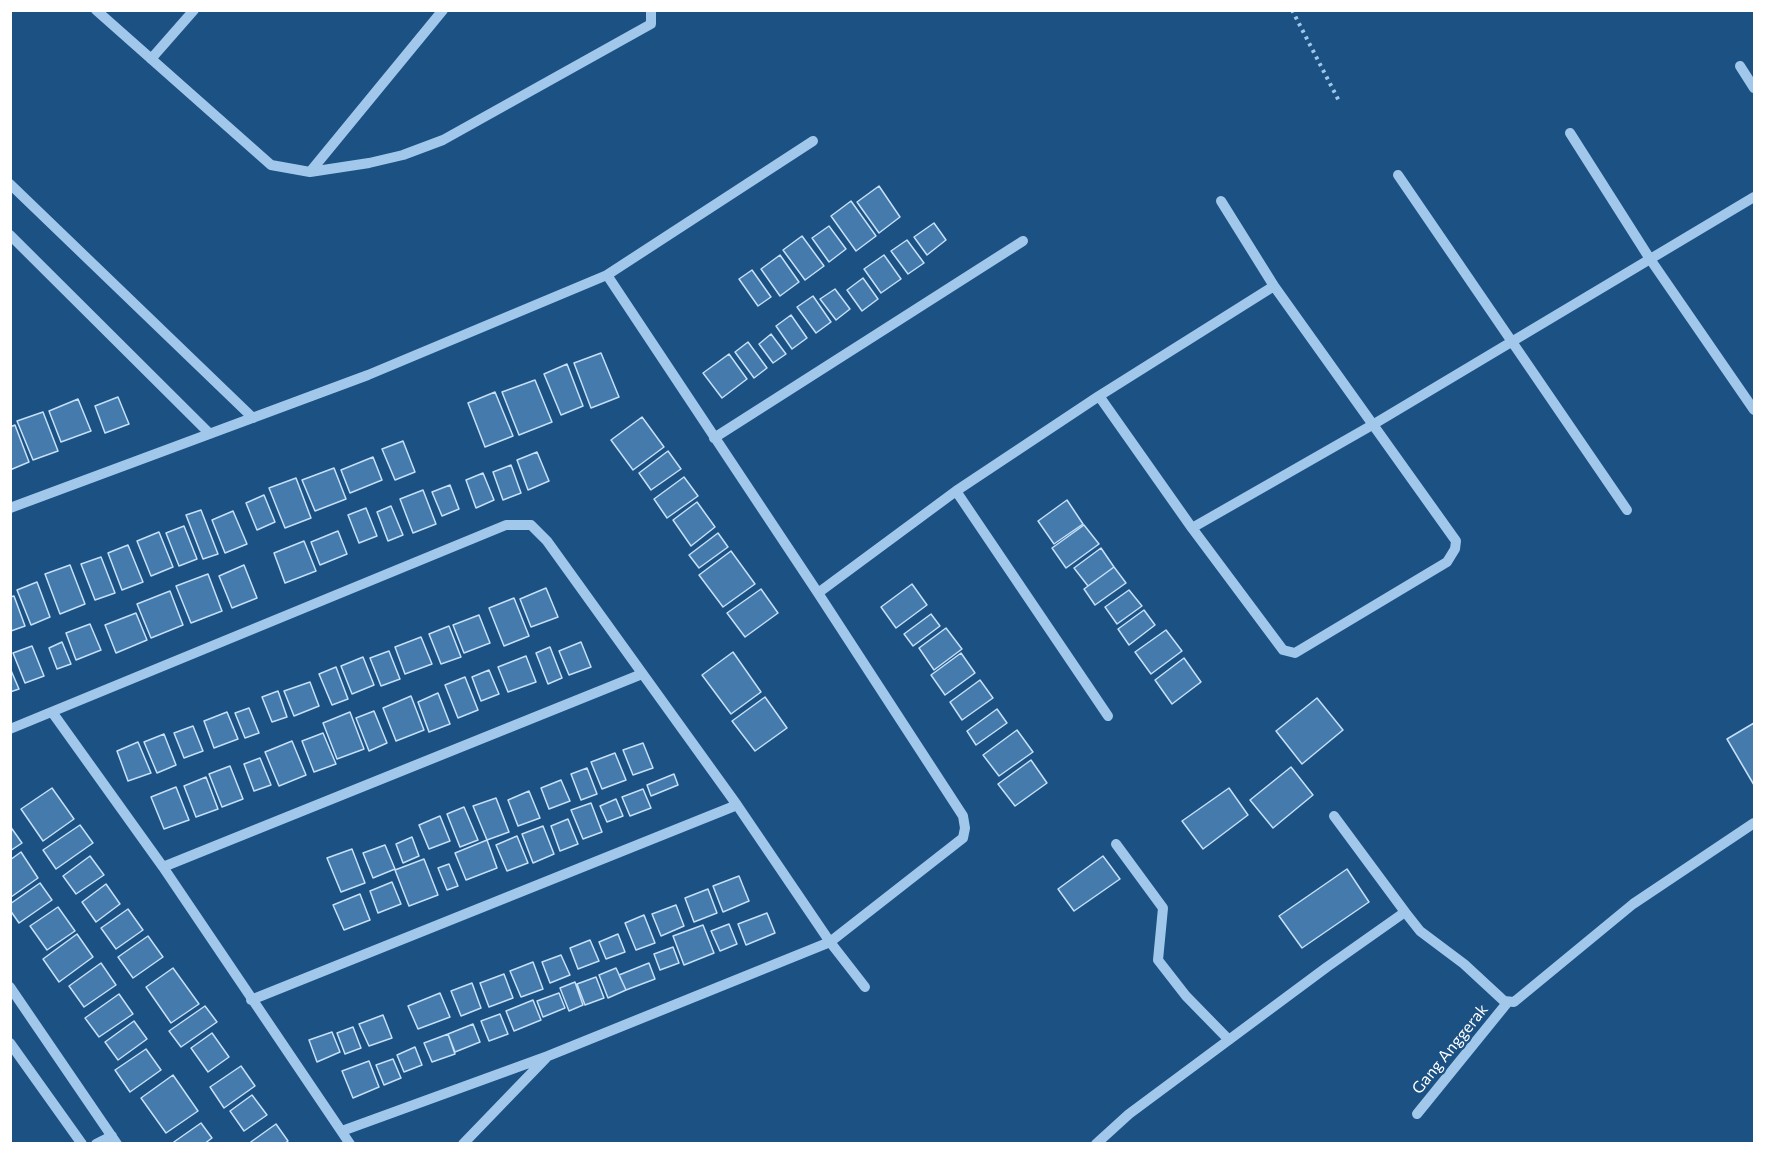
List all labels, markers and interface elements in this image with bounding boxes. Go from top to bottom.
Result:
street label: Gang Anggerak [1408,1000,1492,1098]

